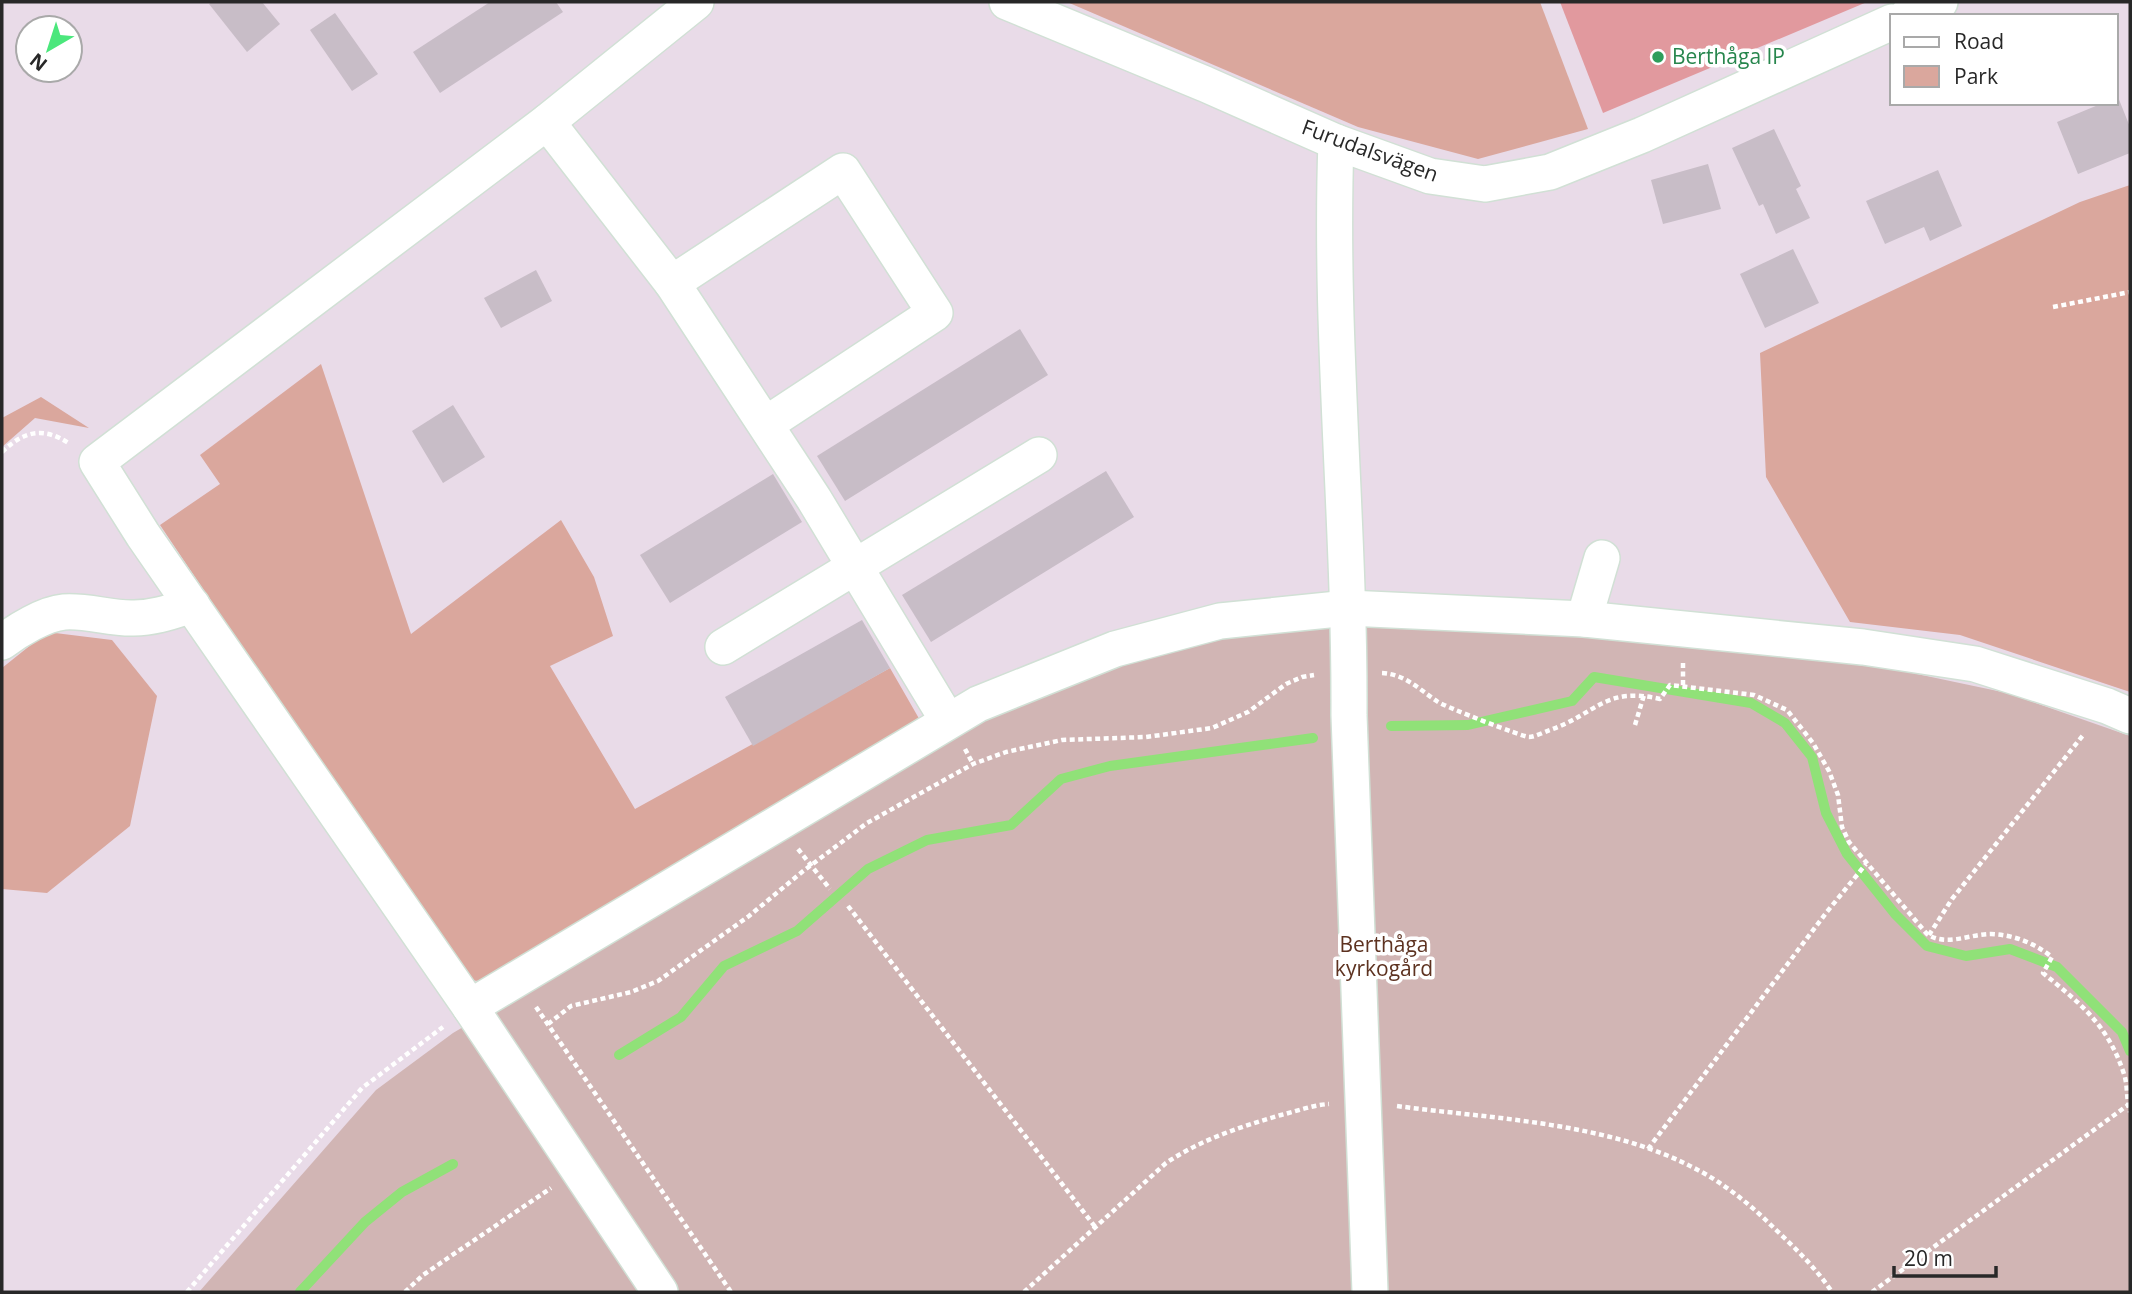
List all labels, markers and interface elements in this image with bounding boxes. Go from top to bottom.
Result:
north arrow [14,14,84,84]
legend [1890,14,2118,105]
text: Road [1954,27,2004,55]
place label: Berthåga IP [1672,42,1785,70]
text: N [24,47,52,77]
marker: Berthåga IP [1650,49,1666,65]
text: Park [1954,62,1998,90]
street label: Furudalsvägen [1298,112,1442,188]
park label: Berthåga kyrkogård [1335,930,1433,982]
scale bar [1894,1234,1996,1278]
text: 20 m [1904,1244,1953,1272]

